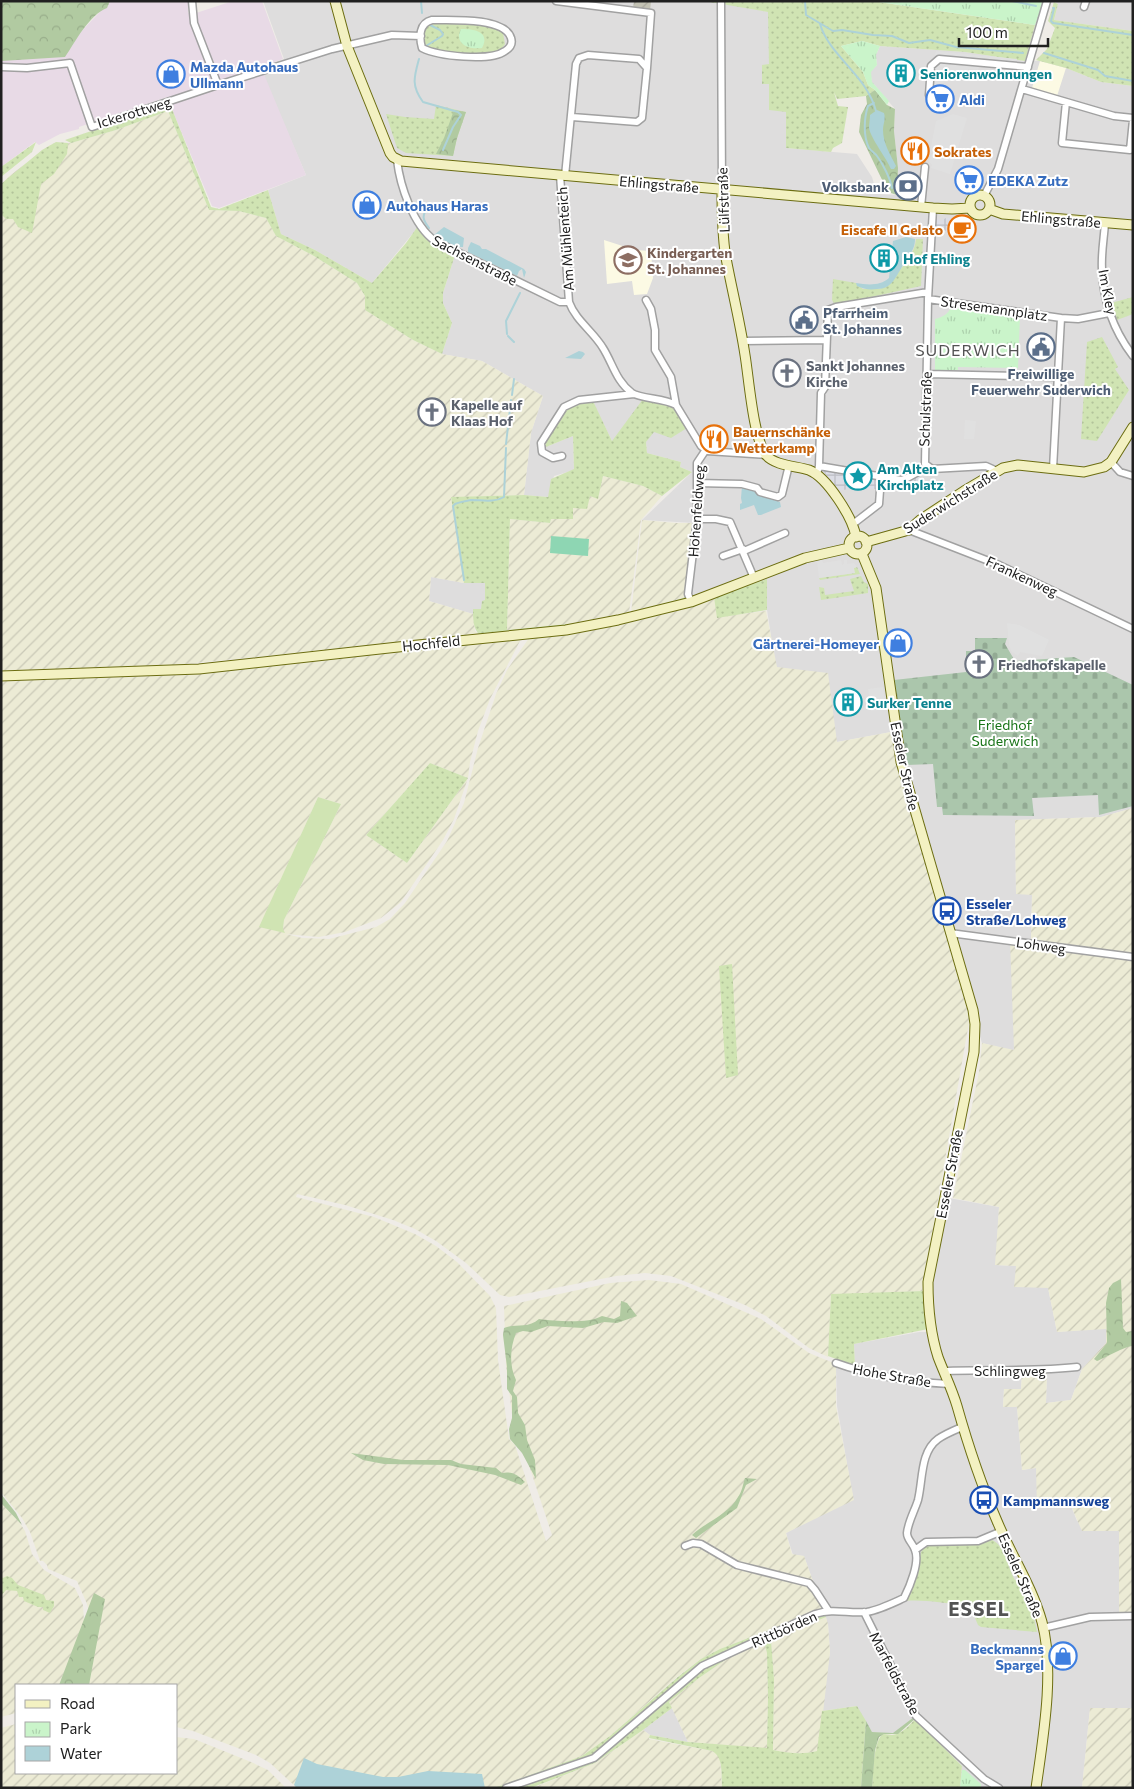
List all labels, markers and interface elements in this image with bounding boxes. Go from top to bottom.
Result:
scale bar [959,15,1048,47]
text: 100 m [966,23,1008,41]
place label: Mazda Autohaus Ullmann [190,58,299,91]
building icon: Seniorenwohnungen [886,58,916,88]
shop icon: Mazda Autohaus Ullmann [156,59,186,89]
place label: Seniorenwohnungen [920,65,1052,82]
supermarket icon: Aldi [925,84,955,114]
place label: Aldi [959,91,985,108]
street label: Ickerottweg [95,93,173,131]
restaurant icon: Sokrates [900,136,930,166]
place label: Sokrates [934,143,992,160]
supermarket icon: EDEKA Zutz [954,165,984,195]
street label: Lülfstraße [713,167,733,233]
bank icon: Volksbank [893,171,923,201]
street label: Ehlingstraße [619,172,699,196]
place label: EDEKA Zutz [988,172,1068,189]
place label: Volksbank [821,178,889,195]
street label: Am Mühlenteich [553,186,577,292]
shop icon: Autohaus Haras [352,190,382,220]
place label: Autohaus Haras [386,197,489,214]
street label: Ehlingstraße [1021,207,1101,231]
cafe icon: Eiscafe Il Gelato [947,214,977,244]
place label: Eiscafe Il Gelato [841,221,943,238]
street label: Sachsenstraße [430,231,520,289]
building icon: Hof Ehling [869,243,899,273]
place label: Kindergarten St. Johannes [647,244,732,277]
school or university icon: Kindergarten St. Johannes [613,245,643,275]
place label: Hof Ehling [903,250,970,267]
street label: Im Kley [1095,268,1121,316]
street label: Stresemannplatz [939,292,1049,324]
place label: Pfarrheim St. Johannes [823,304,902,337]
public building icon: Pfarrheim St. Johannes [789,305,819,335]
public building icon: Freiwillige Feuerwehr Suderwich [1026,332,1056,362]
district label: SUDERWICH [915,340,1021,359]
place label: Sankt Johannes Kirche [806,357,905,390]
church icon: Sankt Johannes Kirche [772,358,802,388]
place label: Freiwillige Feuerwehr Suderwich [971,365,1111,398]
street label: Schulstraße [915,371,935,447]
place label: Kapelle auf Klaas Hof [451,396,523,429]
church icon: Kapelle auf Klaas Hof [417,397,447,427]
place label: Bauernschänke Wetterkamp [733,423,831,456]
restaurant icon: Bauernschänke Wetterkamp [699,424,729,454]
place label: Am Alten Kirchplatz [877,460,944,493]
place icon: Am Alten Kirchplatz [843,461,873,491]
street label: Hohenfeldweg [684,464,708,558]
street label: Suderwichstraße [900,465,1000,537]
street label: Frankenweg [983,552,1061,600]
shop icon: Gärtnerei-Homeyer [883,628,913,658]
street label: Hochfeld [401,632,461,654]
place label: Gärtnerei-Homeyer [753,635,879,652]
church icon: Friedhofskapelle [964,649,994,679]
place label: Friedhofskapelle [998,656,1106,673]
building icon: Surker Tenne [833,687,863,717]
place label: Surker Tenne [867,694,952,711]
park label: Friedhof Suderwich [972,716,1038,749]
street label: Esseler Straße [887,720,923,812]
place label: Esseler Straße/Lohweg [966,895,1067,928]
bus stop icon: Esseler Straße/Lohweg [932,896,962,926]
street label: Lohweg [1015,933,1067,957]
street label: Esseler Straße [932,1128,966,1220]
street label: Hohe Straße [851,1360,933,1390]
street label: Schlingweg [974,1362,1046,1379]
bus stop icon: Kampmannsweg [969,1485,999,1515]
place label: Kampmannsweg [1003,1492,1110,1509]
street label: Esseler Straße [995,1530,1047,1620]
district label: ESSEL [948,1597,1010,1620]
street label: Rittbörden [749,1607,819,1651]
street label: Marfeldstraße [866,1629,924,1717]
place label: Beckmanns Spargel [970,1640,1044,1673]
shop icon: Beckmanns Spargel [1048,1641,1078,1671]
legend [15,1684,178,1774]
text: Road [60,1694,95,1712]
text: Park [60,1719,91,1737]
text: Water [60,1744,102,1762]

